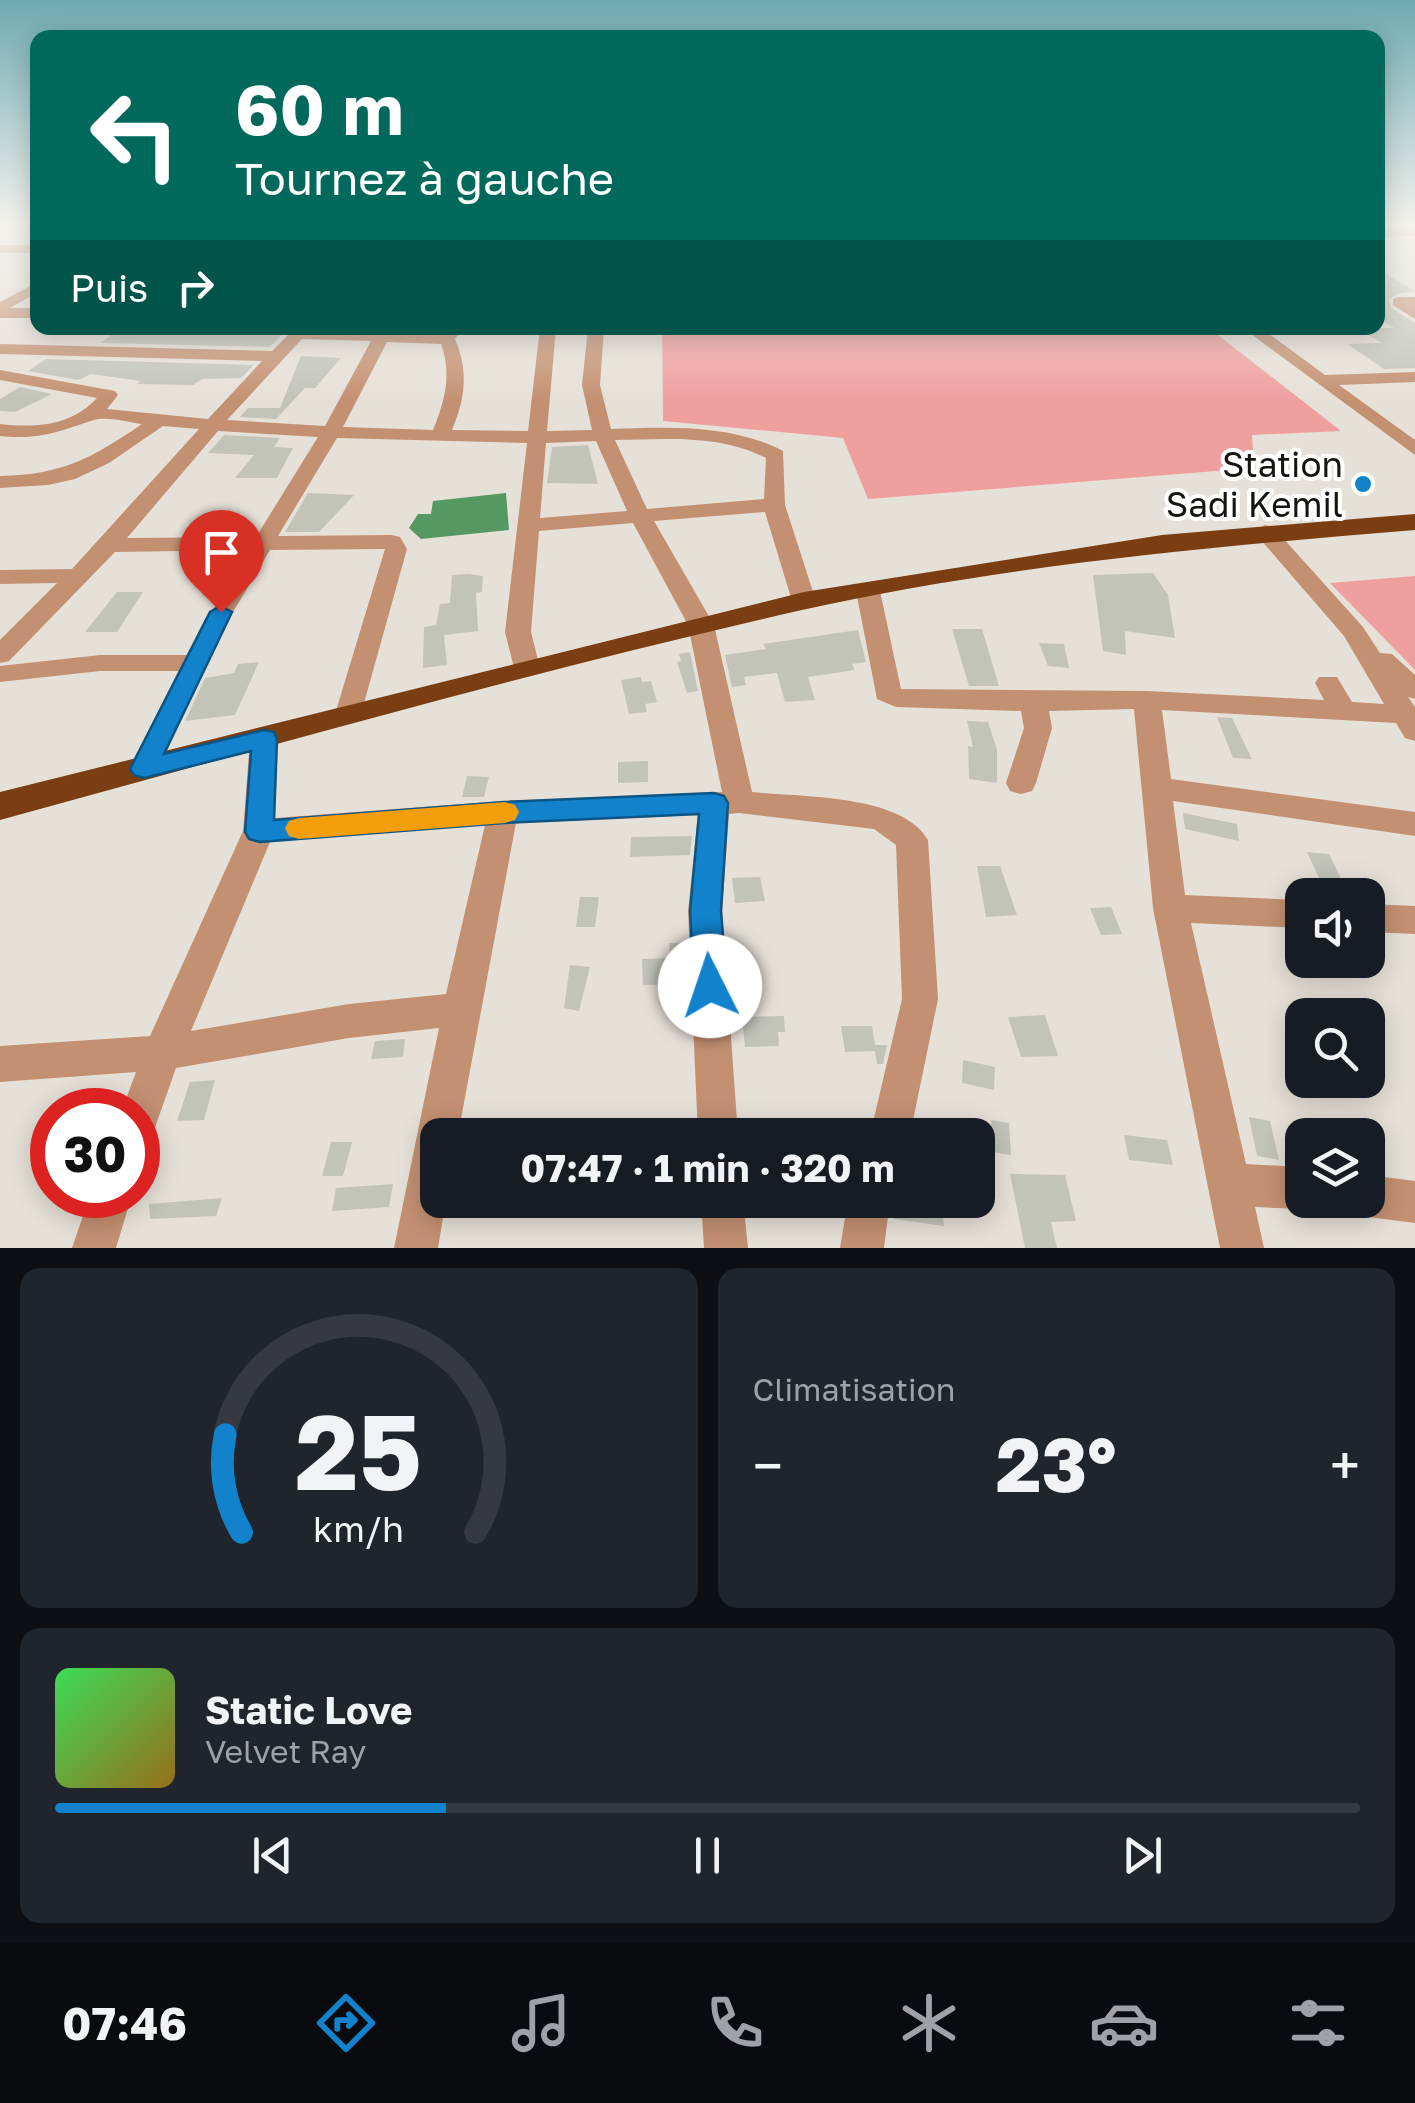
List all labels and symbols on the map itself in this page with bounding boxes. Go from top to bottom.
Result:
place label: Station Sadi Kemil [1166,443,1343,525]
marker: Station Sadi Kemil [1352,473,1374,495]
pin [179,510,264,613]
position arrow [658,934,762,1038]
speed limit sign: 30 [30,1088,160,1218]

